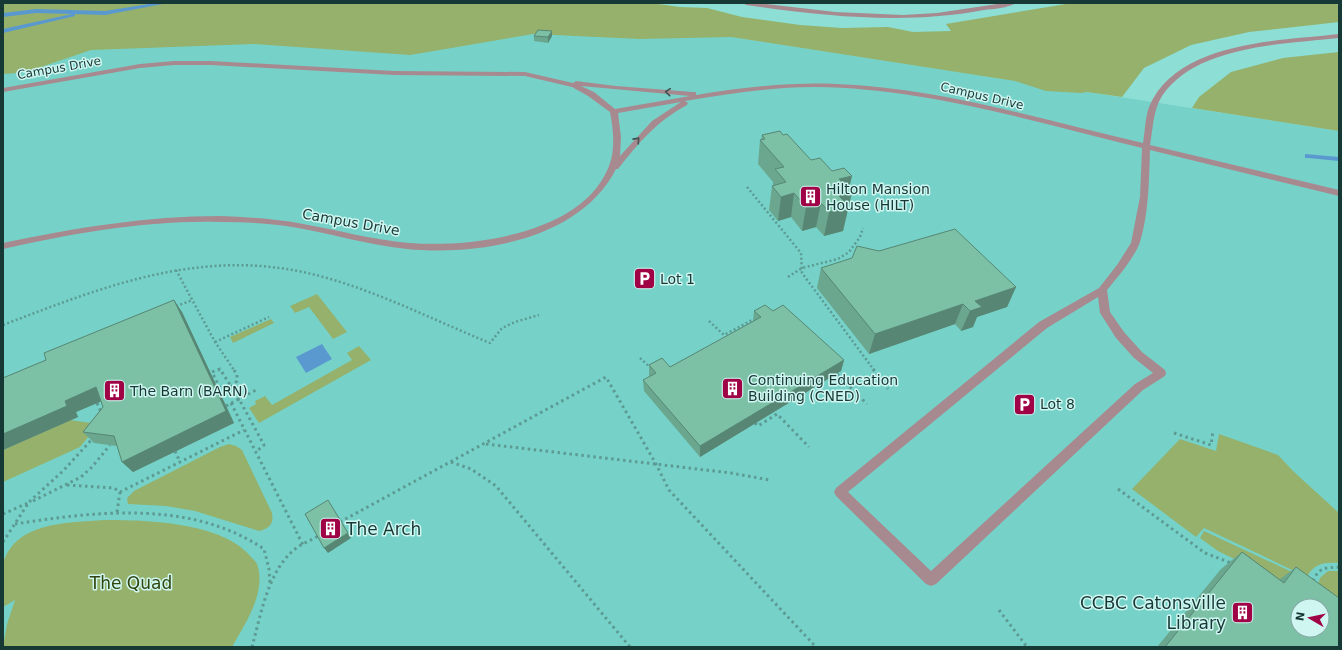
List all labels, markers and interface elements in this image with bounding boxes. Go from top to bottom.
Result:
street label: Campus Drive [16,54,102,82]
street label: Campus Drive [939,80,1025,112]
one-way arrow [665,88,671,97]
one-way arrow [632,137,640,145]
place label: Hilton Mansion House (HILT) [826,181,930,213]
building icon: Hilton Mansion House (HILT) [797,184,823,210]
street label: Campus Drive [301,206,401,238]
parking icon: Lot 1 [632,266,658,292]
place label: Lot 1 [660,271,695,287]
place label: Continuing Education Building (CNED) [748,372,898,404]
building icon: Continuing Education Building (CNED) [719,375,745,401]
building icon: The Barn (BARN) [102,378,128,404]
place label: The Barn (BARN) [129,383,248,399]
parking icon: Lot 8 [1012,391,1038,417]
place label: Lot 8 [1040,396,1075,412]
building icon: The Arch [317,516,343,542]
place label: The Arch [345,519,421,539]
park label: The Quad [89,573,172,593]
place label: CCBC Catonsville Library [1080,593,1226,633]
north arrow [1290,598,1330,638]
building icon: CCBC Catonsville Library [1229,600,1255,626]
text: N [1293,611,1308,622]

